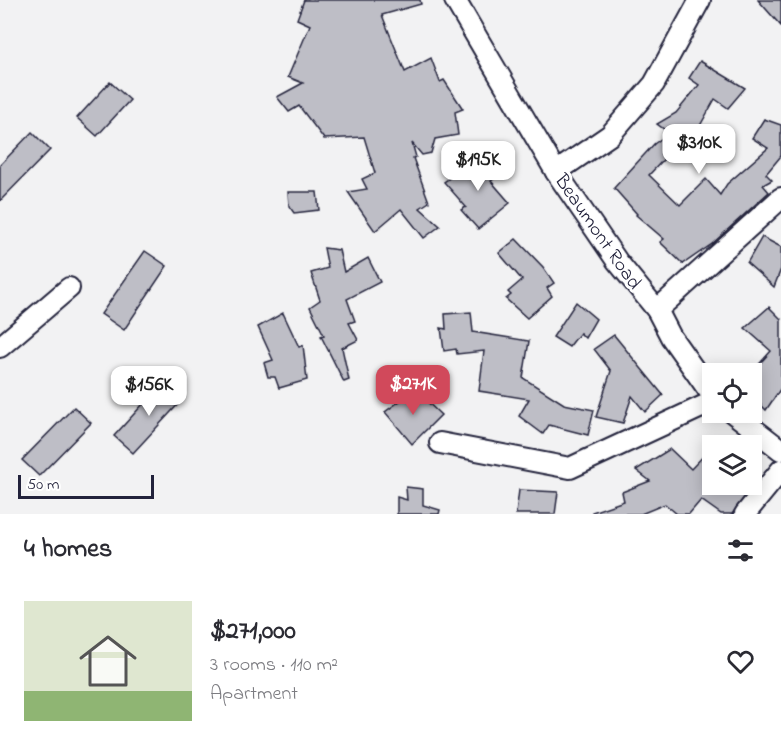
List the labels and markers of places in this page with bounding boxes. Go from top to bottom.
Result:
pin: $310K [657,124,741,175]
pin: $195K [436,141,520,192]
pin: $271K [371,365,455,416]
pin: $156K [107,366,191,417]

